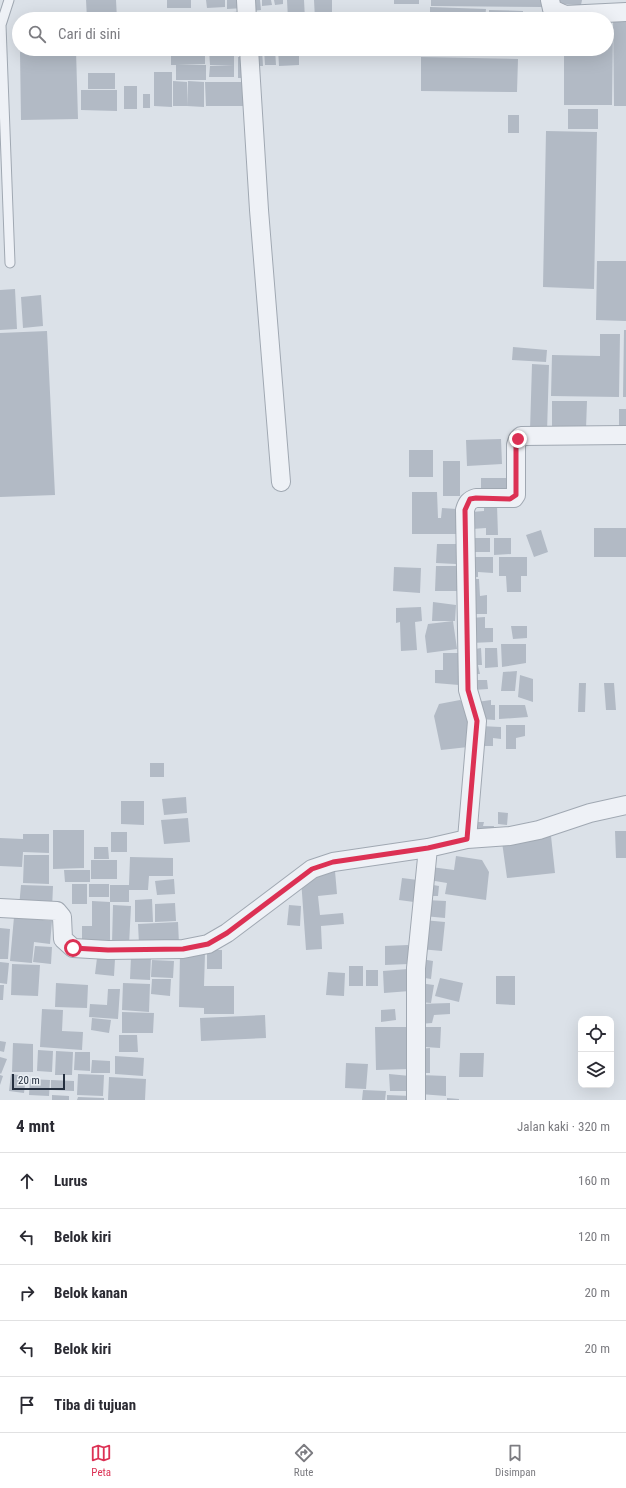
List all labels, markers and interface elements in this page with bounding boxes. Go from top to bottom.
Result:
search box [12,12,614,56]
icon: search [26,23,48,45]
text: Cari di sini [58,25,120,43]
route end [509,430,527,448]
route start [64,939,82,957]
map controls [578,1016,614,1088]
button: locate [578,1016,614,1052]
button: layers [578,1052,614,1088]
scale bar [12,1072,65,1091]
text: 20 m [18,1074,40,1087]
text: 4 mnt [16,1116,55,1136]
text: Jalan kaki · 320 m [517,1119,610,1134]
icon: ahead [16,1170,38,1192]
text: Lurus [54,1172,88,1190]
text: 160 m [578,1173,610,1188]
icon: left [16,1226,38,1248]
text: Belok kiri [54,1228,111,1246]
text: 120 m [578,1229,610,1244]
icon: right [16,1282,38,1304]
text: Belok kanan [54,1284,128,1302]
text: 20 m [584,1285,610,1300]
icon: left [16,1338,38,1360]
text: Belok kiri [54,1340,111,1358]
text: 20 m [584,1341,610,1356]
icon: arrive [16,1394,38,1416]
text: Tiba di tujuan [54,1396,136,1414]
tab: Peta [90,1442,112,1479]
tab: Rute [293,1442,315,1479]
tab: Disimpan [495,1442,536,1479]

